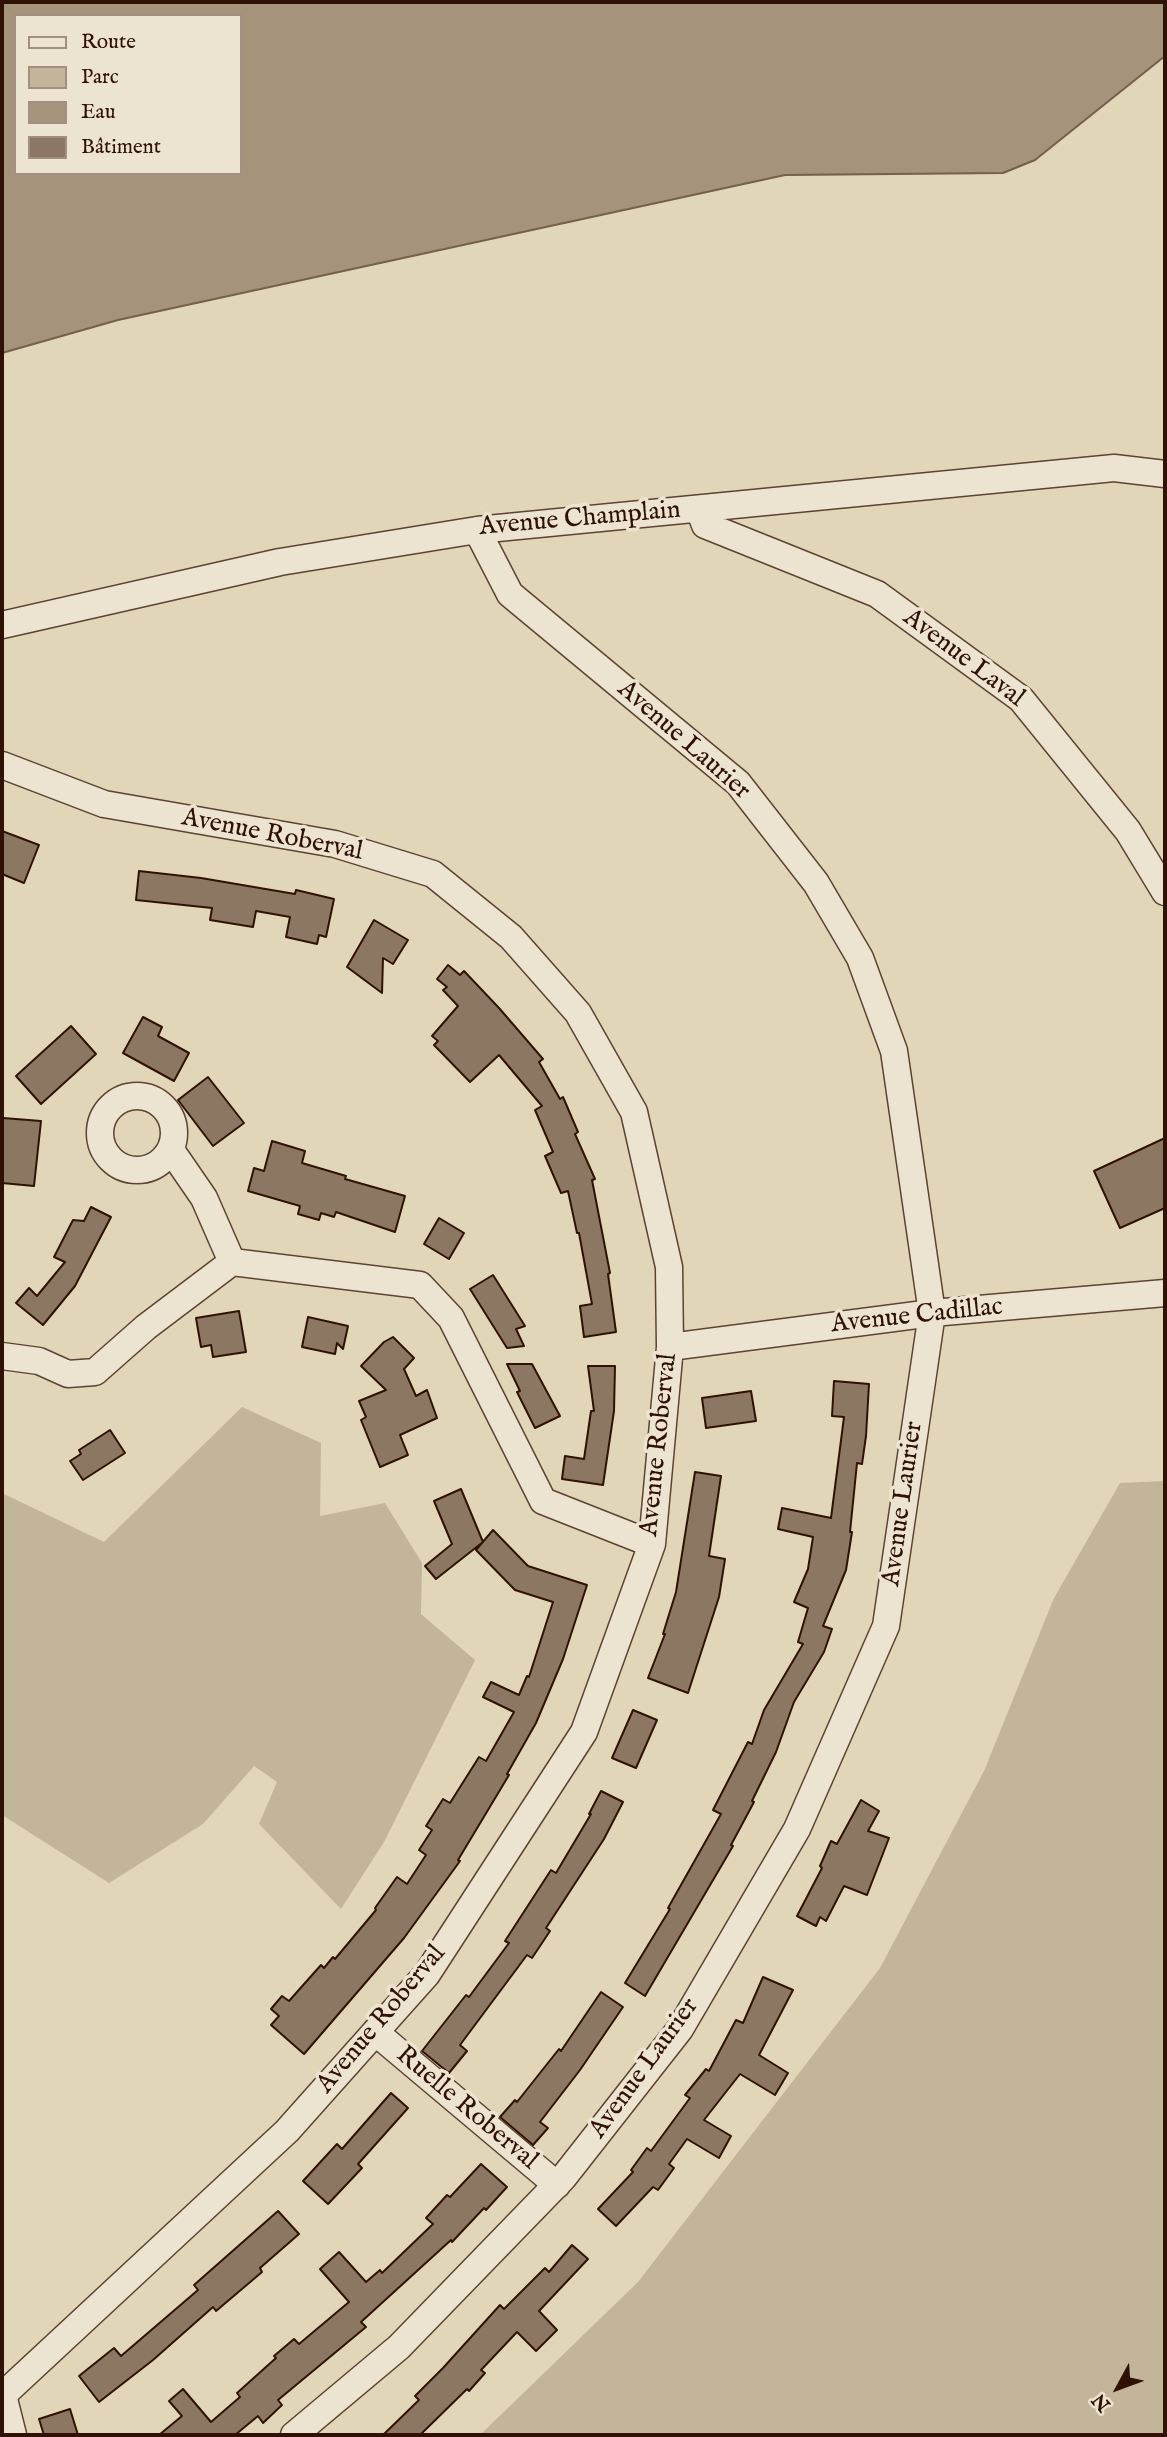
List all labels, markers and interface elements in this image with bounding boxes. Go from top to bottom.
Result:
legend [14,14,242,175]
text: Route [81,29,136,56]
text: Parc [81,64,119,91]
text: Eau [81,99,116,126]
text: Bâtiment [81,134,161,161]
street label: Avenue Champlain [478,496,682,544]
street label: Avenue Laval [896,603,1030,715]
street label: Avenue Laurier [610,675,756,807]
street label: Avenue Roberval [179,803,365,869]
street label: Avenue Cadillac [830,1292,1004,1342]
street label: Avenue Roberval [635,1352,685,1538]
street label: Avenue Laurier [877,1420,931,1588]
street label: Avenue Roberval [311,1939,453,2101]
street label: Avenue Laurier [584,1993,706,2145]
street label: Ruelle Roberval [389,2041,543,2177]
north arrow [1083,2353,1153,2423]
text: N [1088,2388,1117,2416]

